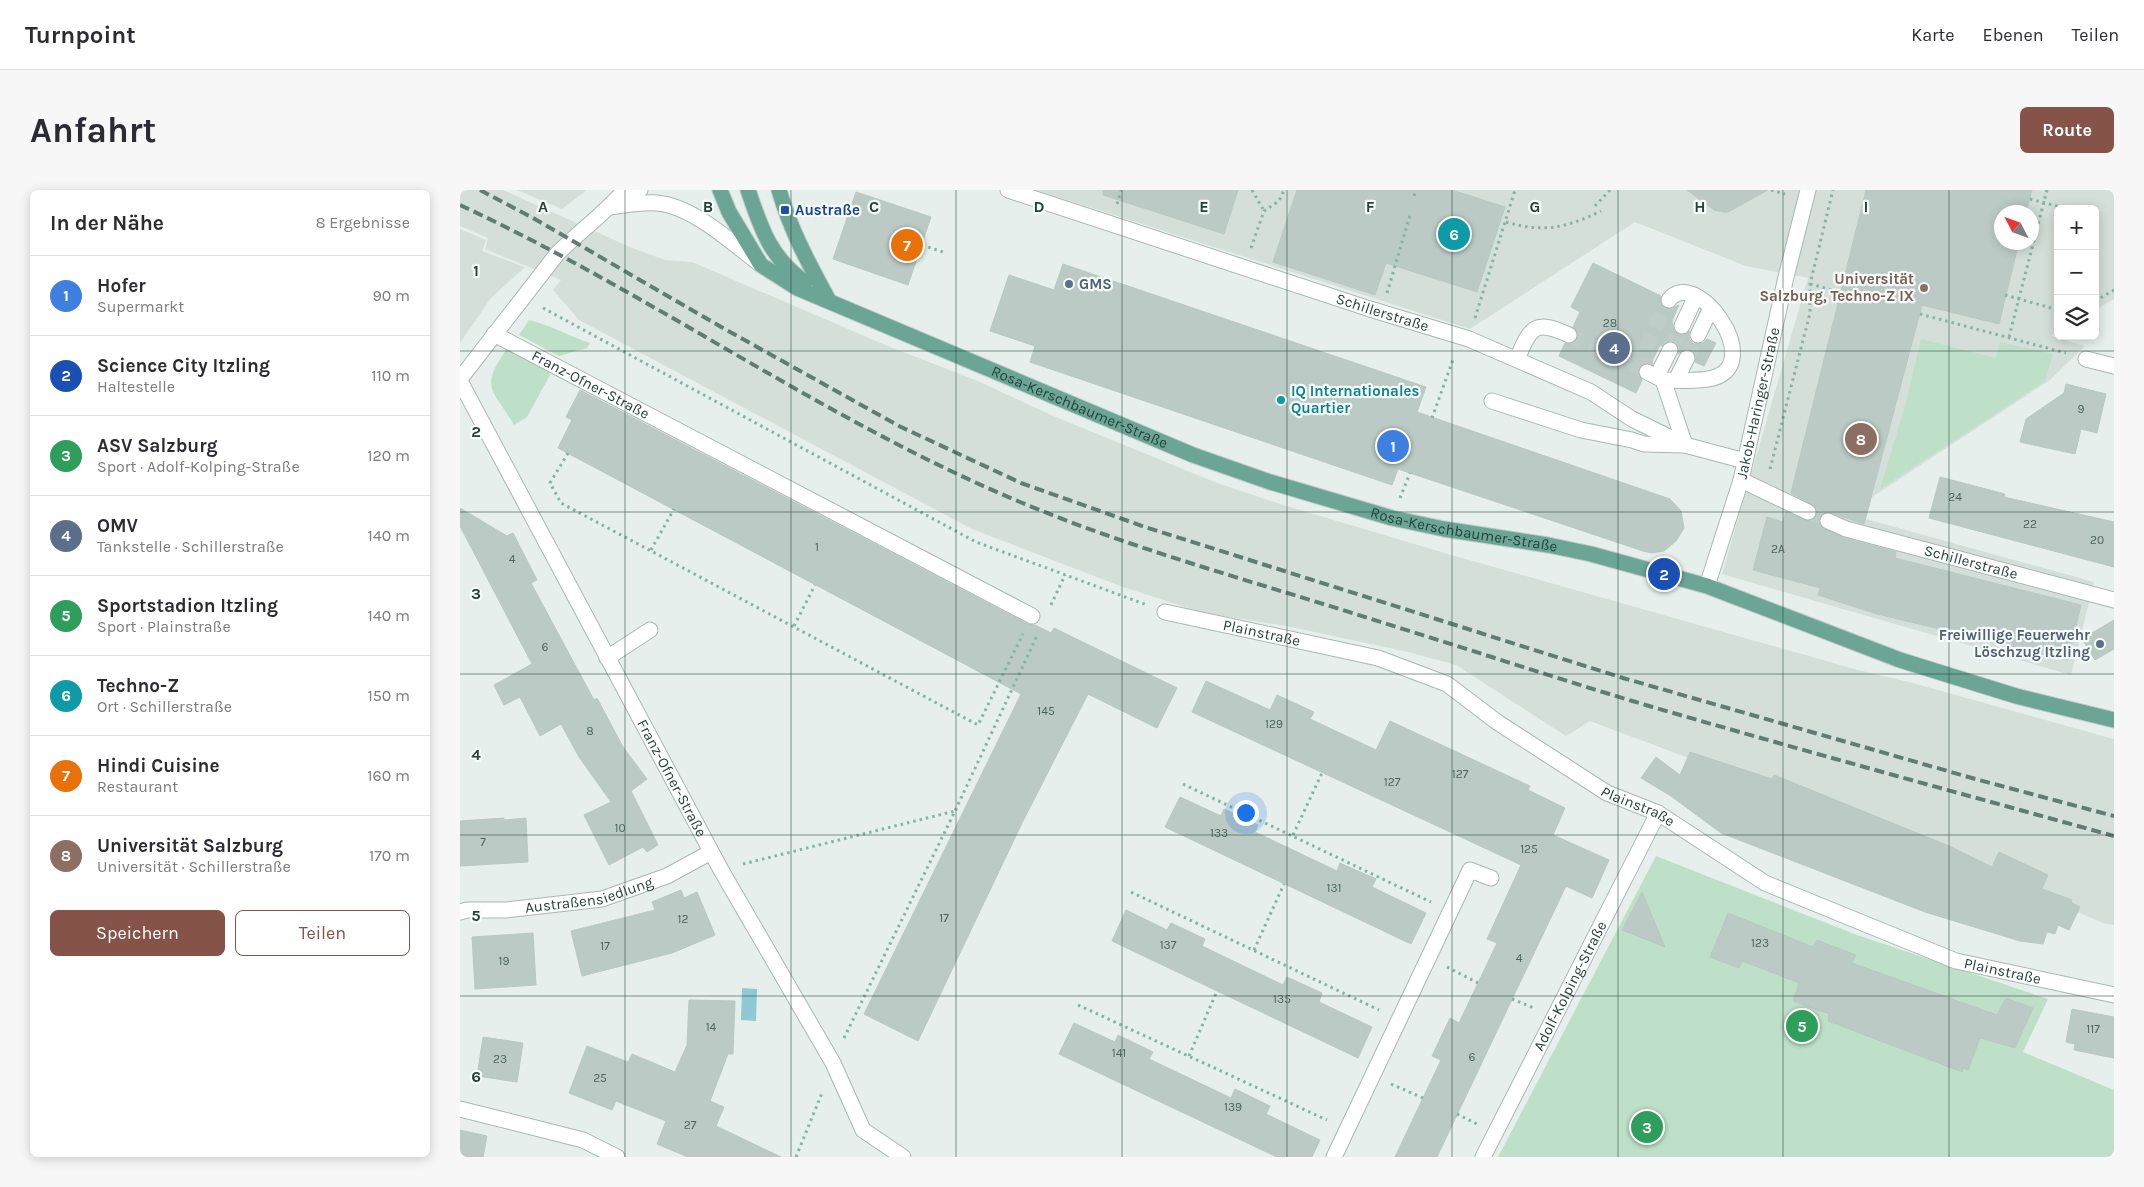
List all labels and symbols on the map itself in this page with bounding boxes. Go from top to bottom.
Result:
text: A [538,197,548,216]
text: B [703,197,713,216]
text: C [869,197,879,216]
text: D [1034,197,1045,216]
text: E [1199,197,1209,216]
text: F [1366,197,1375,216]
text: G [1530,197,1540,216]
text: H [1694,197,1706,216]
text: I [1864,197,1868,216]
place label: Austraße [795,201,860,219]
marker: Austraße [779,204,791,216]
north arrow [1994,205,2039,250]
pin: 6 [1438,215,1470,253]
pin: 7 [891,226,923,264]
text: 1 [473,261,479,280]
place label: Universität Salzburg, Techno-Z IX [1760,270,1914,305]
place label: GMS [1079,275,1112,293]
marker: GMS [1063,278,1075,290]
marker: Universität Salzburg, Techno-Z IX [1918,282,1930,294]
street label: Schillerstraße [1334,289,1431,335]
house number: 28 [1603,316,1617,330]
street label: Jakob-Haringer-Straße [1733,326,1784,481]
pin: 4 [1598,329,1630,367]
street label: Franz-Ofner-Straße [529,346,653,423]
street label: Rosa-Kerschbaumer-Straße [989,362,1170,452]
place label: IQ Internationales Quartier [1291,382,1419,417]
marker: IQ Internationales Quartier [1275,394,1287,406]
house number: 9 [2078,402,2085,416]
pin: 8 [1845,420,1877,458]
text: 2 [471,422,481,441]
pin: 1 [1377,427,1409,465]
house number: 24 [1948,490,1962,504]
street label: Rosa-Kerschbaumer-Straße [1368,503,1559,556]
house number: 22 [2023,517,2037,531]
house number: 20 [2090,533,2104,547]
house number: 1 [815,540,819,554]
street label: Schillerstraße [1922,541,2020,583]
house number: 2A [1771,542,1785,556]
house number: 4 [509,552,516,566]
pin: 2 [1648,555,1680,593]
text: 3 [471,584,481,603]
street label: Plainstraße [1222,616,1302,650]
place label: Freiwillige Feuerwehr Löschzug Itzling [1939,626,2090,661]
marker: Freiwillige Feuerwehr Löschzug Itzling [2094,638,2106,650]
house number: 6 [542,640,549,654]
house number: 145 [1037,704,1055,718]
street label: Franz-Ofner-Straße [633,716,711,840]
house number: 129 [1265,717,1283,731]
house number: 8 [586,724,594,738]
text: 4 [471,745,481,764]
house number: 127 [1452,767,1469,781]
house number: 127 [1384,775,1401,789]
street label: Plainstraße [1597,782,1678,830]
your location [1233,800,1259,826]
house number: 10 [614,821,626,835]
house number: 133 [1210,826,1228,840]
house number: 7 [480,835,486,849]
house number: 125 [1520,842,1538,856]
street label: Austraßensiedlung [524,873,656,917]
house number: 131 [1326,881,1342,895]
text: 5 [471,906,481,925]
house number: 17 [939,911,949,925]
house number: 12 [678,912,689,926]
street label: Adolf-Kolping-Straße [1530,918,1611,1054]
house number: 123 [1751,936,1769,950]
house number: 137 [1160,938,1177,952]
house number: 17 [600,939,610,953]
house number: 4 [1516,951,1523,965]
house number: 19 [499,954,509,968]
street label: Plainstraße [1962,954,2043,988]
house number: 135 [1273,992,1291,1006]
pin: 5 [1786,1007,1818,1045]
house number: 14 [706,1020,717,1034]
house number: 117 [2086,1022,2100,1036]
house number: 141 [1112,1046,1126,1060]
house number: 6 [1469,1050,1476,1064]
house number: 23 [493,1052,507,1066]
text: 6 [471,1067,481,1086]
house number: 25 [593,1071,607,1085]
house number: 139 [1224,1100,1242,1114]
pin: 3 [1631,1108,1663,1146]
house number: 27 [684,1118,697,1132]

